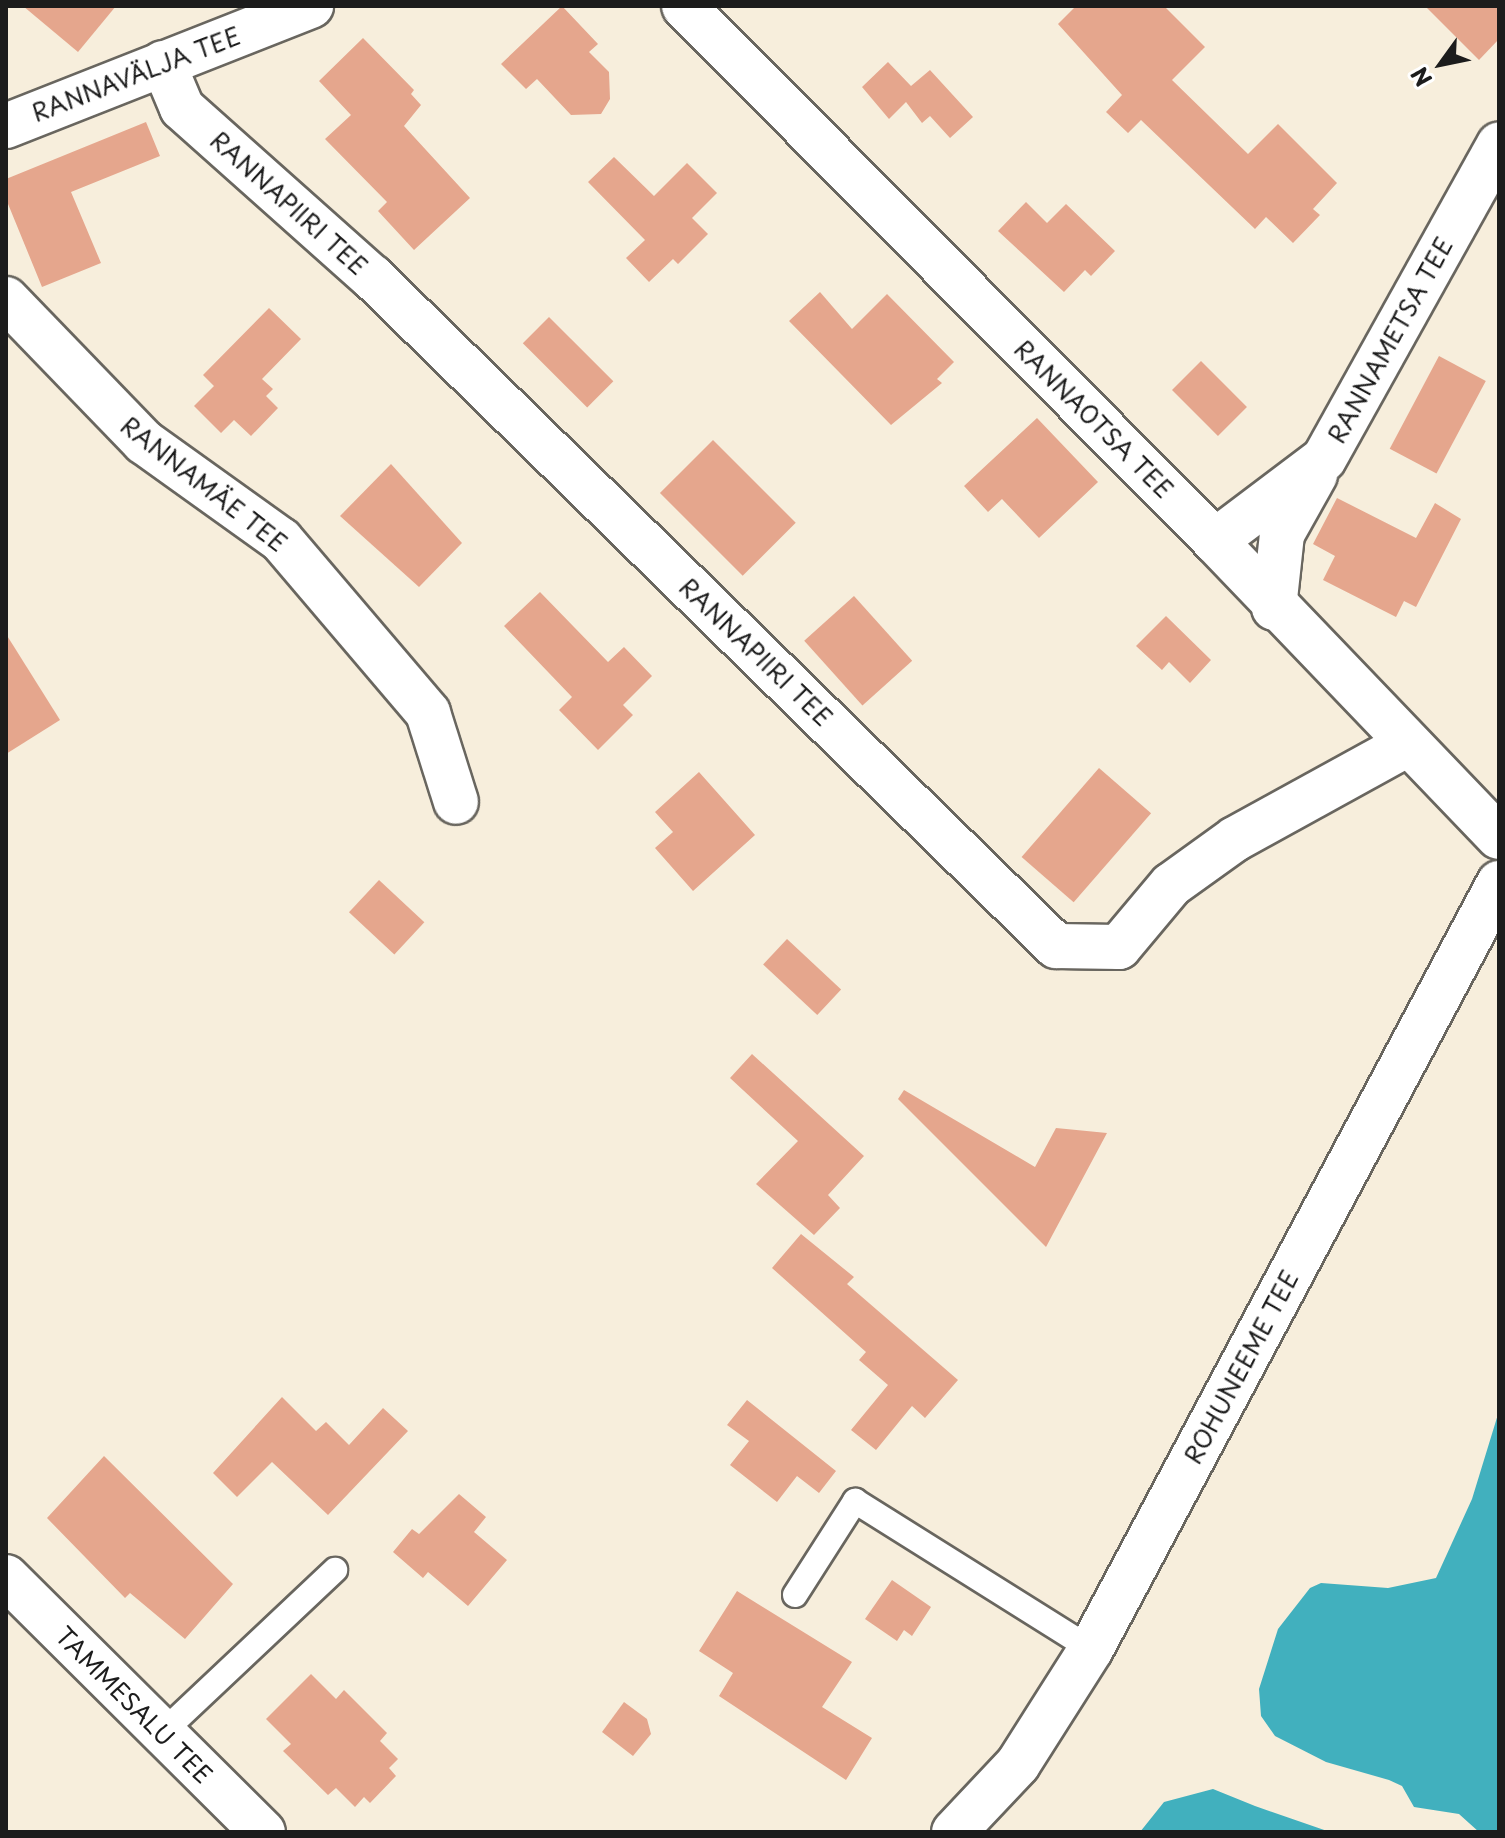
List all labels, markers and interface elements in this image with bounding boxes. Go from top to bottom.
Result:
street label: RANNAVÄLJA TEE [27,21,245,127]
north arrow [1401,24,1481,104]
text: N [1402,61,1439,94]
street label: RANNAPIIRI TEE [205,126,373,280]
street label: RANNAMETSA TEE [1321,231,1459,449]
street label: RANNAOTSA TEE [1009,334,1179,504]
street label: RANNAMÄE TEE [116,410,292,558]
street label: RANNAPIIRI TEE [674,572,838,732]
street label: ROHUNEEME TEE [1177,1265,1305,1469]
street label: TAMMESALU TEE [49,1620,219,1790]

